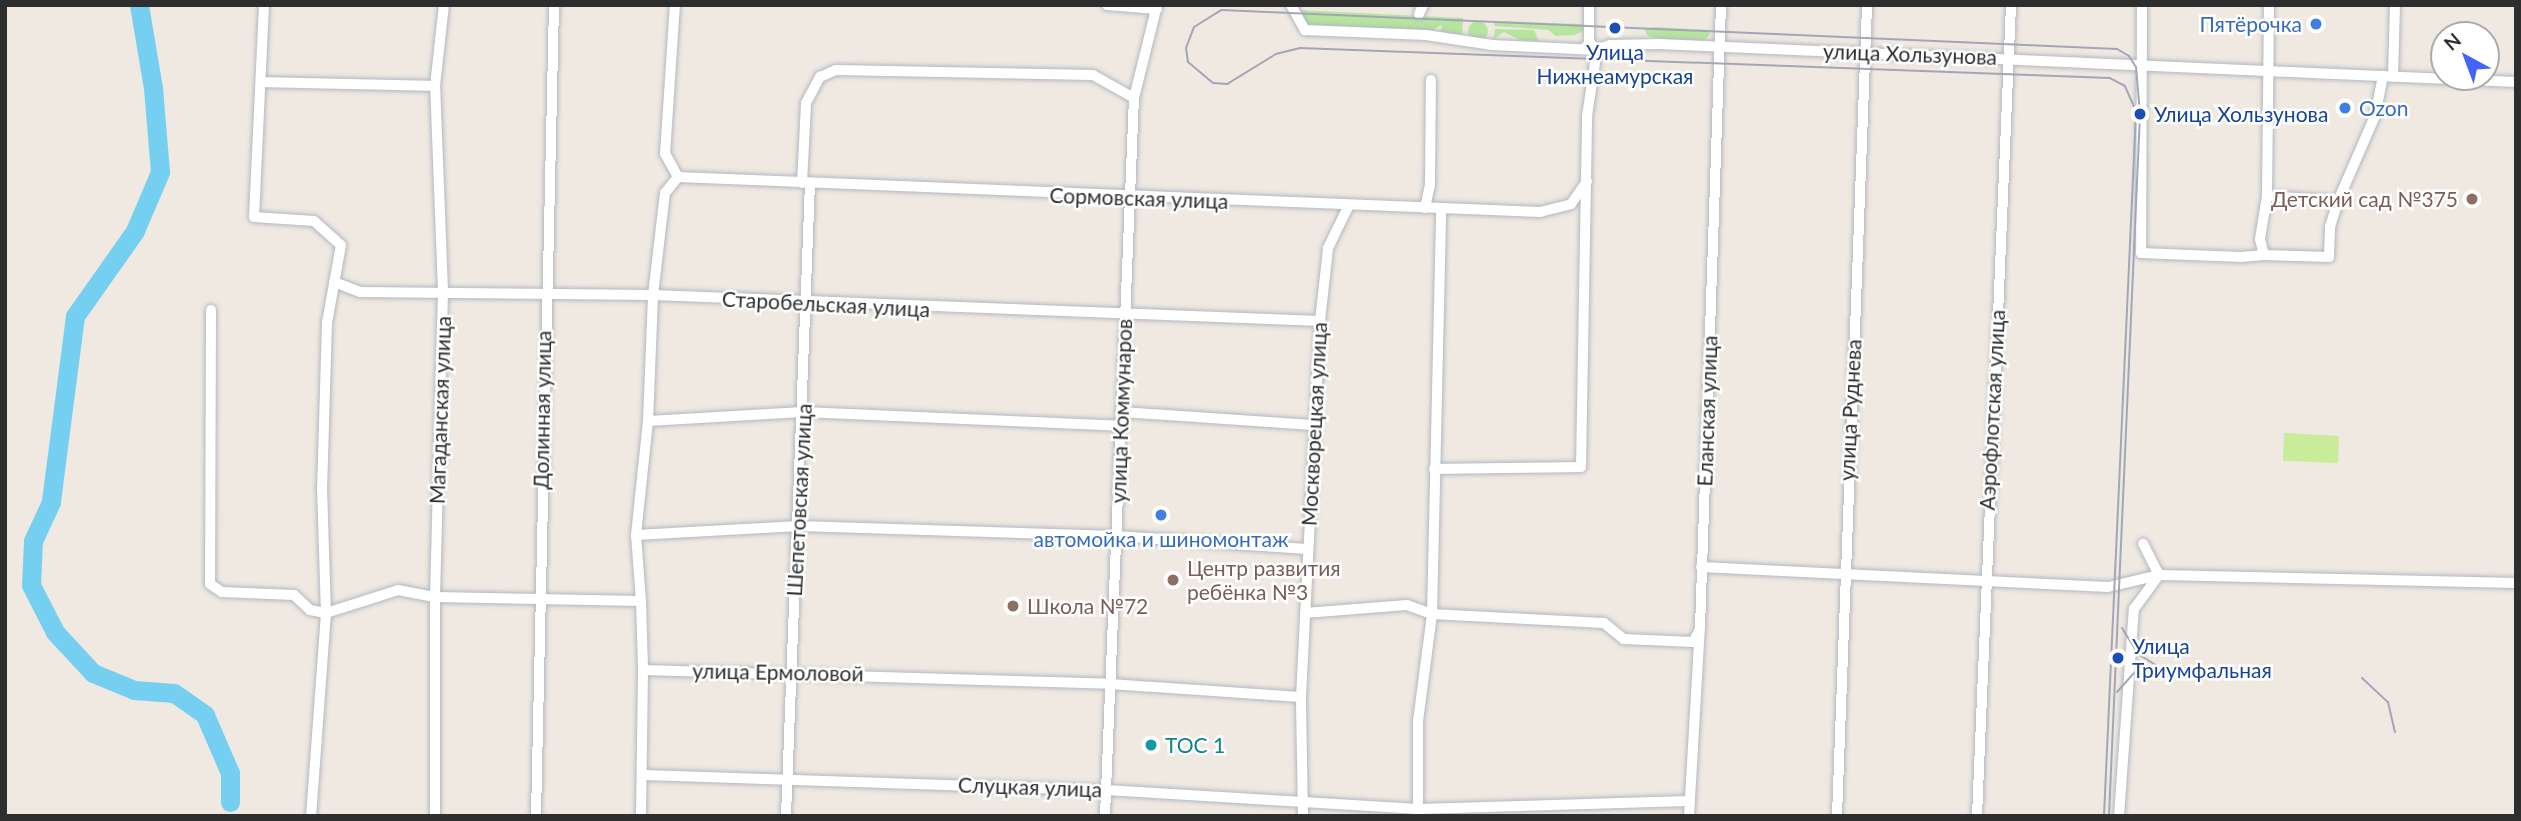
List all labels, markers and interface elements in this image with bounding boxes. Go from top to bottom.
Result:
place label: Пятёрочка [2199,11,2302,37]
marker: Пятёрочка [2308,16,2324,32]
marker: Улица Нижнеамурская [1607,20,1623,36]
north arrow [2430,21,2500,91]
text: N [2439,28,2465,55]
street label: улица Хользунова [1823,38,1997,70]
place label: Улица Нижнеамурская [1537,39,1693,89]
place label: Ozon [2359,95,2408,121]
marker: Ozon [2337,100,2353,116]
place label: Улица Хользунова [2154,101,2328,127]
marker: Улица Хользунова [2132,106,2148,122]
street label: Сормовская улица [1049,182,1229,214]
place label: Детский сад №375 [2271,186,2458,212]
marker: Детский сад №375 [2464,191,2480,207]
street label: Старобельская улица [721,286,931,322]
street label: Аэрофлотская улица [1974,309,2010,511]
street label: Магаданская улица [424,315,456,505]
street label: улица Коммунаров [1105,318,1137,504]
street label: Москворецкая улица [1296,321,1332,527]
street label: Долинная улица [528,330,556,490]
street label: Еланская улица [1692,335,1722,487]
street label: улица Руднева [1834,338,1866,482]
street label: Шепетовская улица [781,403,817,597]
marker: автомойка и шиномонтаж [1153,507,1169,523]
place label: автомойка и шиномонтаж [1034,526,1288,552]
place label: Центр развития ребёнка №3 [1187,555,1341,605]
marker: Центр развития ребёнка №3 [1165,572,1181,588]
place label: Школа №72 [1027,593,1148,619]
marker: Школа №72 [1005,598,1021,614]
place label: Улица Триумфальная [2132,633,2272,683]
marker: Улица Триумфальная [2110,650,2126,666]
street label: улица Ермоловой [692,658,864,686]
place label: ТОС 1 [1165,732,1225,758]
marker: ТОС 1 [1143,737,1159,753]
street label: Слуцкая улица [957,772,1103,802]

